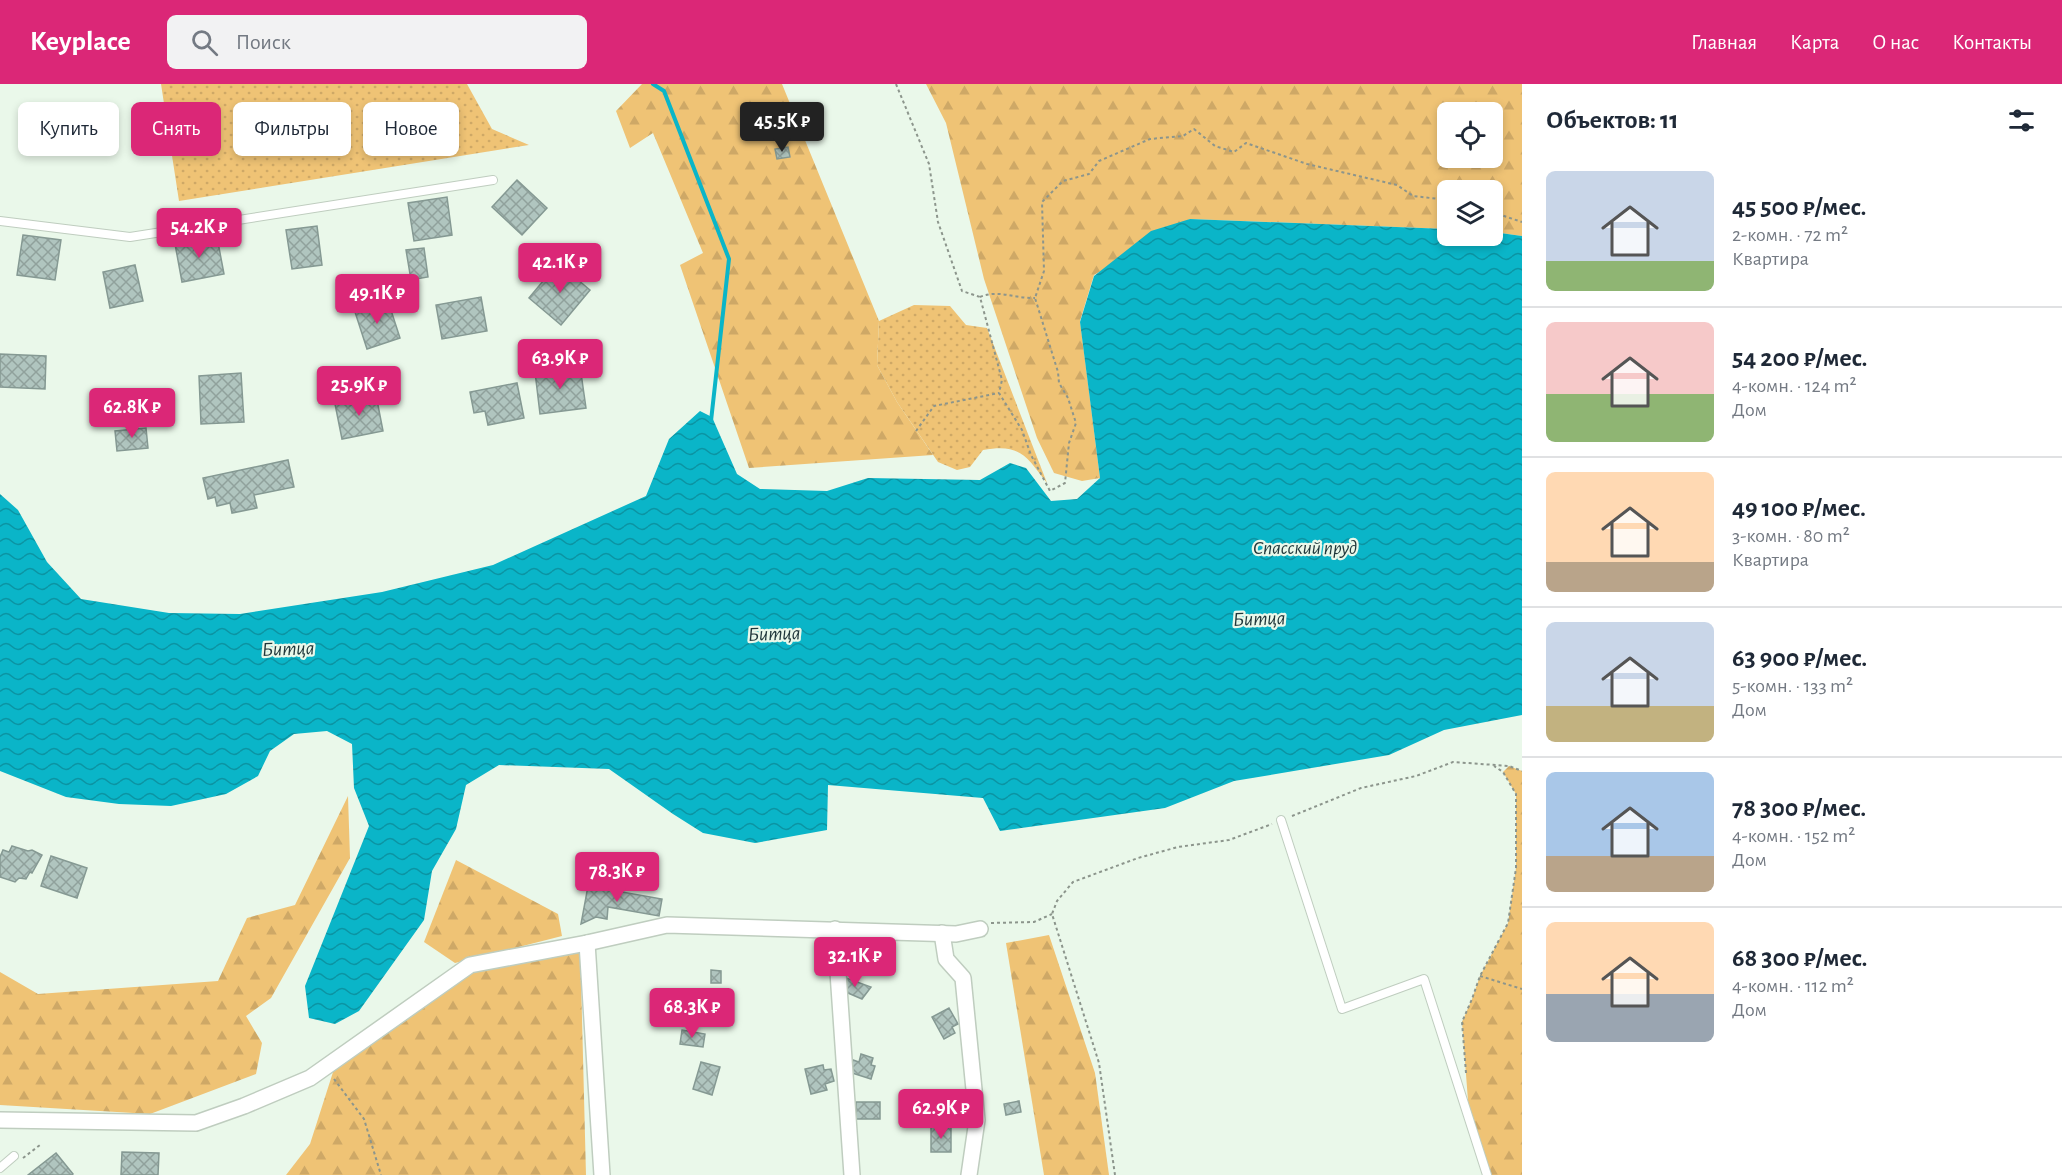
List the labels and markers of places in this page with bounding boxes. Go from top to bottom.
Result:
pin: 45.5K ₽ [727,102,837,153]
pin: 54.2K ₽ [144,208,254,259]
pin: 42.1K ₽ [505,243,615,294]
pin: 49.1K ₽ [322,274,432,325]
pin: 63.9K ₽ [505,339,615,390]
pin: 25.9K ₽ [304,366,414,417]
pin: 62.8K ₽ [77,388,187,439]
pin: 78.3K ₽ [562,852,672,903]
pin: 32.1K ₽ [800,937,910,988]
pin: 68.3K ₽ [637,988,747,1039]
pin: 62.9K ₽ [886,1089,996,1140]

